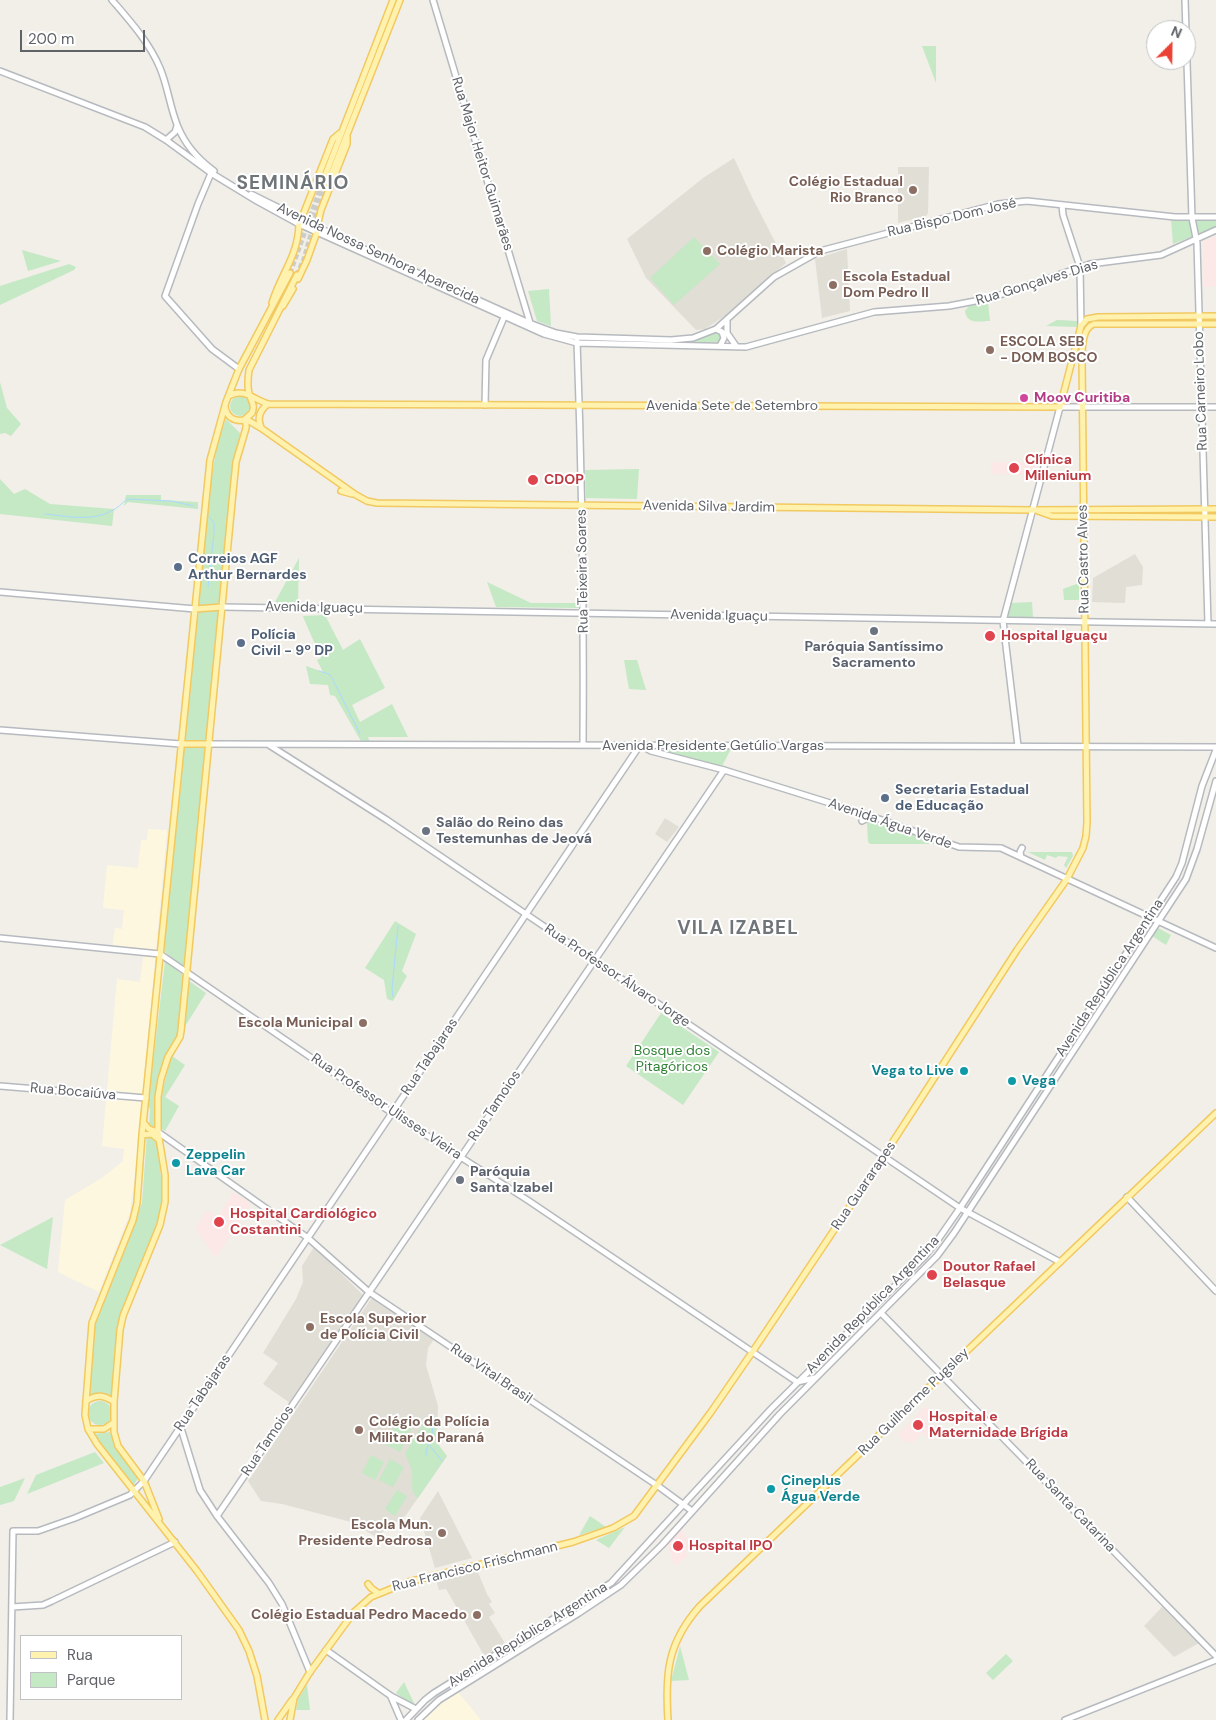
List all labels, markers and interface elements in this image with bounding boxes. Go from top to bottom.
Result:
scale bar [22,20,148,52]
north arrow [1146,20,1196,70]
text: N [1168,22,1185,42]
text: 200 m [28,29,74,49]
street label: Rua Major Heitor Guimarães [448,75,516,253]
district label: SEMINÁRIO [235,173,351,195]
place label: Colégio Estadual Rio Branco [789,174,903,206]
marker: Colégio Estadual Rio Branco [907,184,919,196]
street label: Rua Bispo Dom José [886,195,1018,241]
street label: Avenida Nossa Senhora Aparecida [274,200,482,308]
place label: Colégio Marista [717,243,824,259]
marker: Colégio Marista [701,245,713,257]
street label: Rua Gonçalves Dias [974,256,1100,310]
place label: Escola Estadual Dom Pedro II [843,269,950,302]
marker: Escola Estadual Dom Pedro II [827,279,839,291]
street label: Rua Carneiro Lobo [1191,331,1211,451]
place label: ESCOLA SEB - DOM BOSCO [1000,334,1098,367]
marker: ESCOLA SEB - DOM BOSCO [984,344,996,356]
place label: Moov Curitiba [1034,390,1130,406]
marker: Moov Curitiba [1018,392,1030,404]
street label: Avenida Sete de Setembro [646,398,818,414]
place label: Clínica Millenium [1025,452,1091,484]
marker: Clínica Millenium [1007,461,1021,475]
place label: CDOP [544,472,584,488]
marker: CDOP [526,473,540,487]
street label: Avenida Silva Jardim [643,497,775,517]
street label: Rua Castro Alves [1075,504,1093,614]
street label: Rua Teixeira Soares [574,509,592,633]
place label: Correios AGF Arthur Bernardes [188,551,307,584]
marker: Correios AGF Arthur Bernardes [172,561,184,573]
street label: Avenida Iguaçu [265,599,363,617]
street label: Avenida Iguaçu [670,607,768,625]
marker: Paróquia Santíssimo Sacramento [868,625,880,637]
place label: Polícia Civil - 9º DP [251,627,333,660]
place label: Hospital Iguaçu [1001,628,1107,644]
marker: Hospital Iguaçu [983,629,997,643]
marker: Polícia Civil - 9º DP [235,637,247,649]
place label: Paróquia Santíssimo Sacramento [804,639,944,672]
street label: Avenida Presidente Getúlio Vargas [602,738,824,754]
place label: Secretaria Estadual de Educação [895,782,1029,814]
marker: Secretaria Estadual de Educação [879,792,891,804]
street label: Avenida Água Verde [826,795,954,853]
place label: Salão do Reino das Testemunhas de Jeová [436,815,592,848]
marker: Salão do Reino das Testemunhas de Jeová [420,825,432,837]
street label: Avenida República Argentina [1053,896,1167,1060]
district label: VILA IZABEL [676,918,800,940]
street label: Rua Professor Álvaro Jorge [541,921,693,1031]
place label: Escola Municipal [238,1015,353,1031]
street label: Rua Tabajaras [398,1015,462,1099]
marker: Escola Municipal [357,1017,369,1029]
park label: Bosque dos Pitagóricos [634,1043,710,1076]
street label: Rua Professor Ulisses Vieira [308,1050,464,1164]
place label: Vega to Live [871,1063,954,1079]
marker: Vega to Live [958,1065,970,1077]
street label: Rua Tamoios [465,1067,525,1145]
place label: Vega [1022,1073,1056,1089]
marker: Vega [1006,1075,1018,1087]
street label: Rua Bocaiúva [29,1080,117,1104]
street label: Rua Guararapes [828,1138,900,1234]
place label: Zeppelin Lava Car [186,1147,245,1180]
marker: Zeppelin Lava Car [170,1157,182,1169]
place label: Paróquia Santa Izabel [470,1164,553,1196]
marker: Paróquia Santa Izabel [454,1174,466,1186]
place label: Hospital Cardiológico Costantini [230,1206,377,1238]
marker: Hospital Cardiológico Costantini [212,1215,226,1229]
street label: Avenida República Argentina [803,1233,943,1377]
place label: Doutor Rafael Belasque [943,1259,1036,1292]
marker: Doutor Rafael Belasque [925,1268,939,1282]
place label: Escola Superior de Polícia Civil [320,1311,426,1344]
marker: Escola Superior de Polícia Civil [304,1321,316,1333]
street label: Rua Vital Brasil [447,1340,535,1408]
street label: Rua Guilherme Pugsley [855,1345,973,1459]
street label: Rua Tabajaras [171,1351,235,1435]
street label: Rua Tamoios [238,1402,298,1480]
place label: Hospital e Maternidade Brígida [929,1409,1068,1441]
place label: Colégio da Polícia Militar do Paraná [369,1414,489,1446]
marker: Hospital e Maternidade Brígida [911,1418,925,1432]
marker: Colégio da Polícia Militar do Paraná [353,1424,365,1436]
street label: Rua Santa Catarina [1021,1456,1119,1556]
place label: Cineplus Água Verde [781,1473,860,1505]
marker: Cineplus Água Verde [765,1483,777,1495]
place label: Escola Mun. Presidente Pedrosa [299,1517,432,1550]
marker: Escola Mun. Presidente Pedrosa [436,1527,448,1539]
street label: Rua Francisco Frischmann [391,1538,559,1596]
place label: Hospital IPO [689,1538,773,1554]
marker: Hospital IPO [671,1539,685,1553]
street label: Avenida República Argentina [445,1579,611,1691]
place label: Colégio Estadual Pedro Macedo [251,1607,467,1623]
marker: Colégio Estadual Pedro Macedo [471,1609,483,1621]
legend [20,1635,182,1700]
text: Rua [67,1645,93,1665]
text: Parque [67,1670,115,1690]

